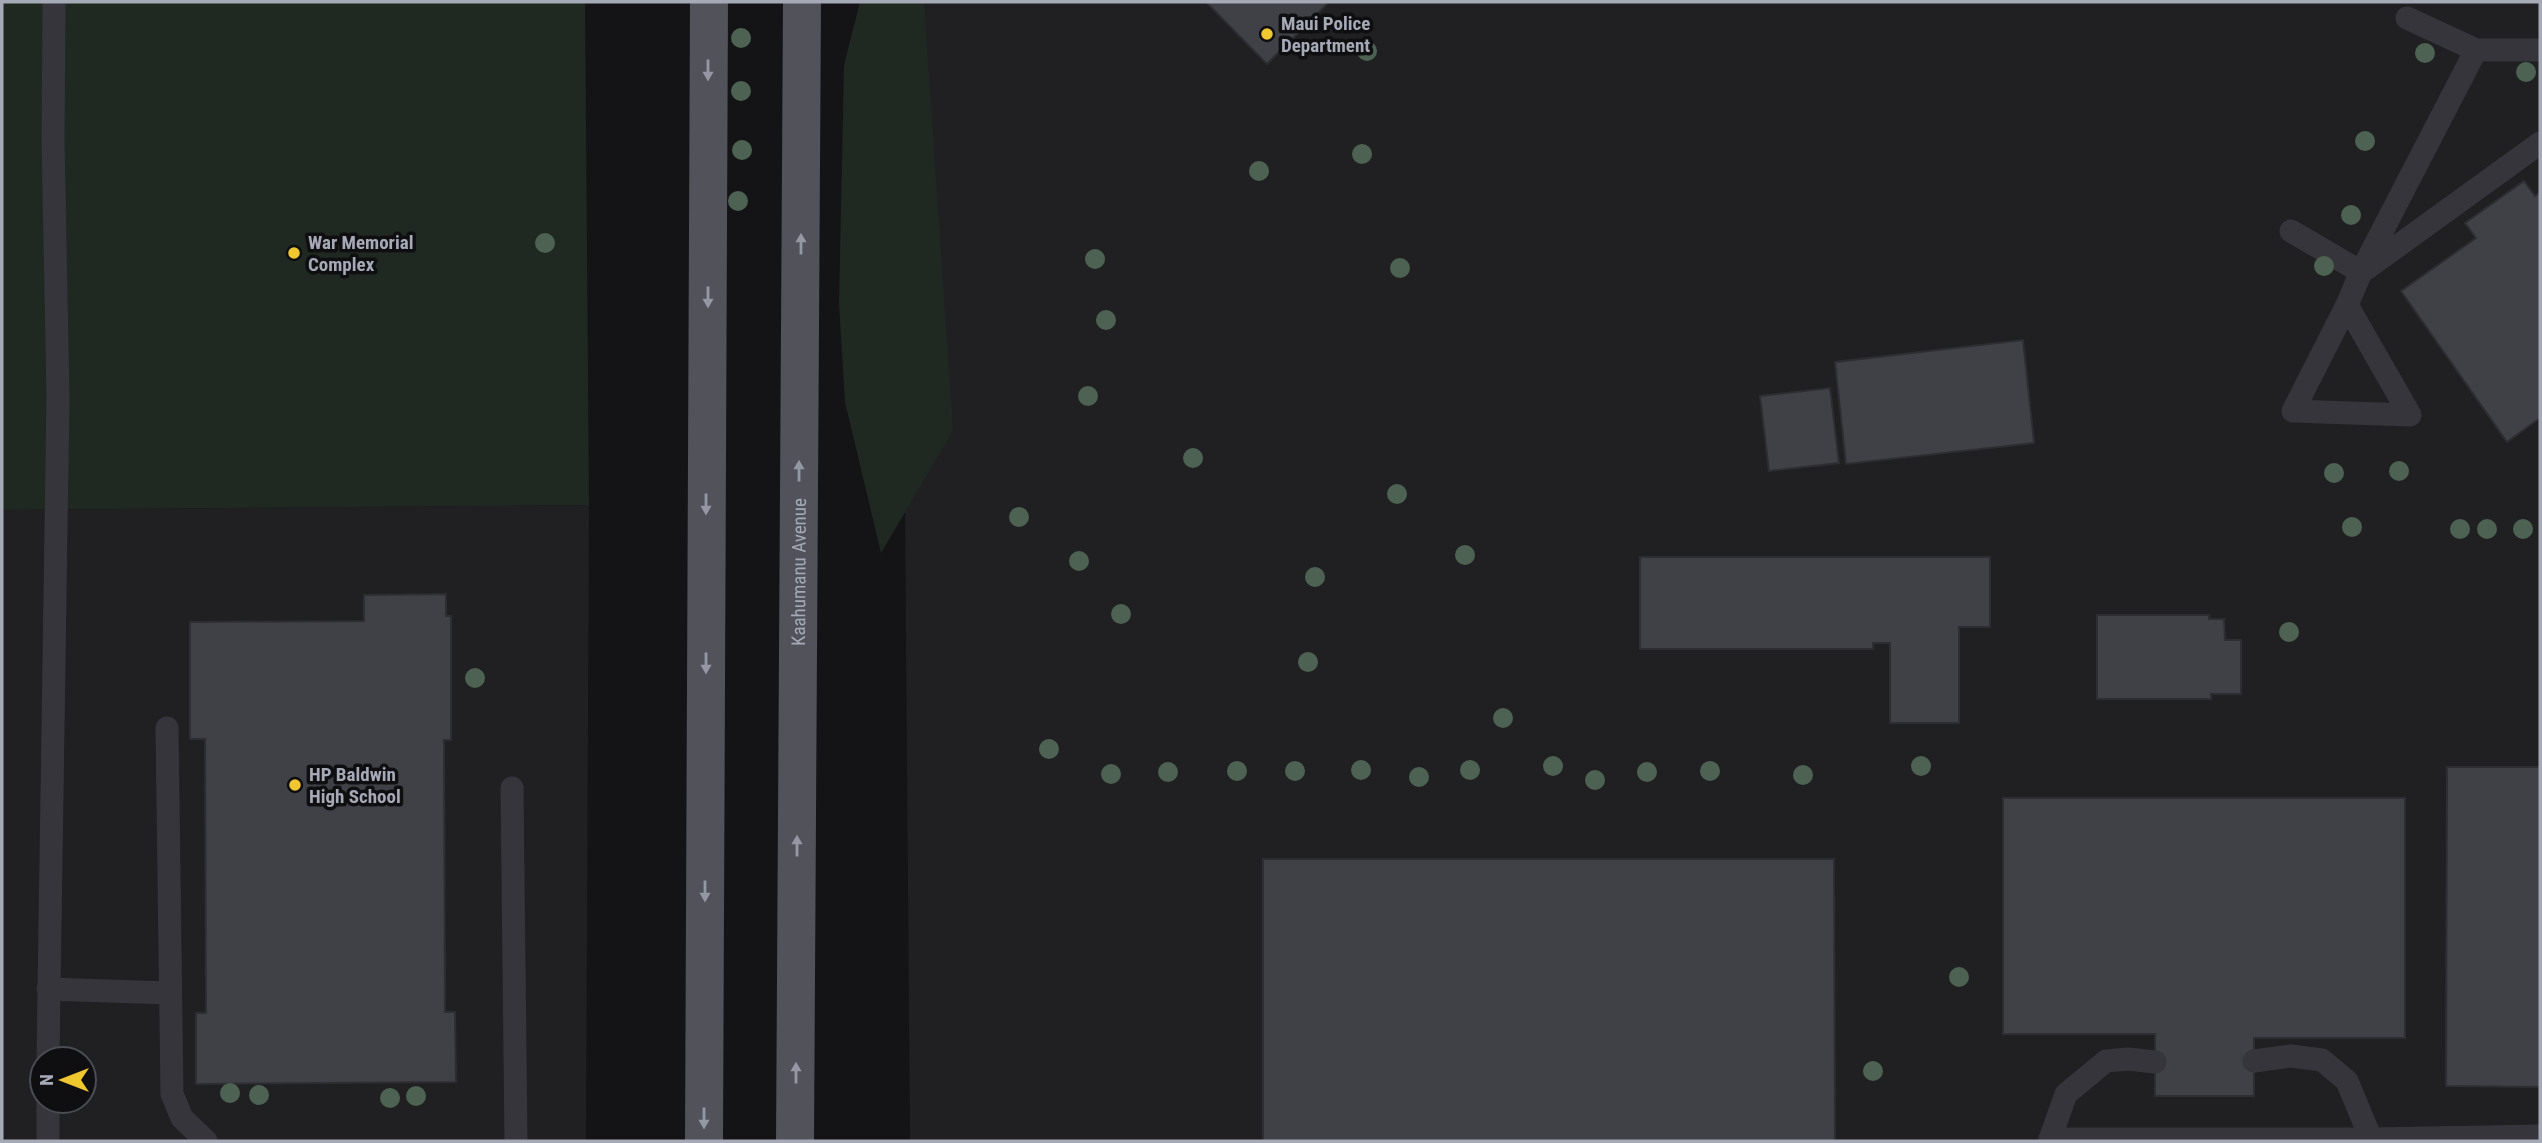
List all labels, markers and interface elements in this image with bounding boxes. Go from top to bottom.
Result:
place label: Maui Police Department [1281,12,1370,57]
marker: Maui Police Department [1259,26,1275,42]
one-way arrow [703,59,714,81]
place label: War Memorial Complex [308,231,413,276]
one-way arrow [795,232,807,254]
marker: War Memorial Complex [286,245,302,261]
one-way arrow [702,287,714,309]
one-way arrow [794,460,805,482]
one-way arrow [700,494,712,516]
street label: Kaahumanu Avenue [787,498,811,646]
one-way arrow [700,653,712,675]
place label: HP Baldwin High School [309,763,401,808]
marker: HP Baldwin High School [287,777,303,793]
one-way arrow [791,834,803,856]
one-way arrow [699,880,711,902]
north arrow [28,1045,98,1115]
one-way arrow [790,1062,802,1084]
text: N [35,1074,58,1086]
one-way arrow [698,1108,710,1130]

